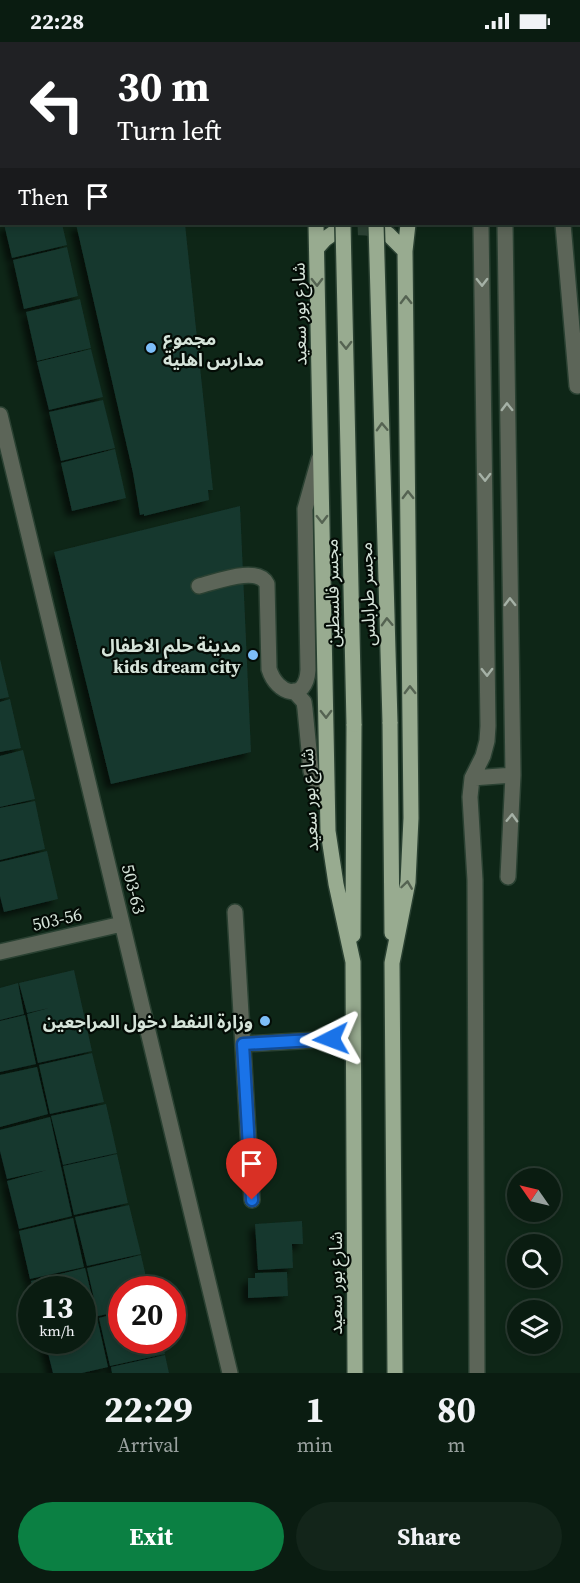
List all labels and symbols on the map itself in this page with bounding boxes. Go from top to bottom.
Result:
street label: شارع بور سعيد [286,262,314,366]
one-way arrow [311,277,324,286]
one-way arrow [476,277,488,286]
one-way arrow [400,296,412,305]
place label: مجموع مدارس اهلية [163,326,264,372]
one-way arrow [340,340,352,349]
marker: مجموع مدارس اهلية [144,341,158,355]
one-way arrow [501,403,513,412]
one-way arrow [375,422,388,431]
one-way arrow [478,472,491,481]
one-way arrow [401,491,414,500]
one-way arrow [316,514,328,523]
street label: مجسر فلسطين [319,538,345,648]
street label: مجسر طرابلس [353,542,381,646]
one-way arrow [504,598,516,607]
one-way arrow [381,617,393,626]
place label: مدينة حلم الاطفال kids dream city [102,633,241,679]
marker: مدينة حلم الاطفال kids dream city [246,648,260,662]
one-way arrow [481,667,493,676]
one-way arrow [403,686,416,695]
one-way arrow [319,709,332,718]
street label: شارع بور سعيد [294,748,326,852]
one-way arrow [505,814,518,823]
street label: 503-63 [116,861,152,917]
one-way arrow [401,880,413,890]
street label: 503-56 [30,901,84,937]
position arrow [299,1007,363,1071]
place label: وزارة النفط دخول المراجعين [43,1009,253,1034]
marker: وزارة النفط دخول المراجعين [258,1014,272,1028]
pin [226,1138,277,1200]
north arrow [507,1168,561,1222]
street label: شارع بور سعيد [323,1231,350,1335]
speed limit sign: 20 [108,1276,186,1354]

